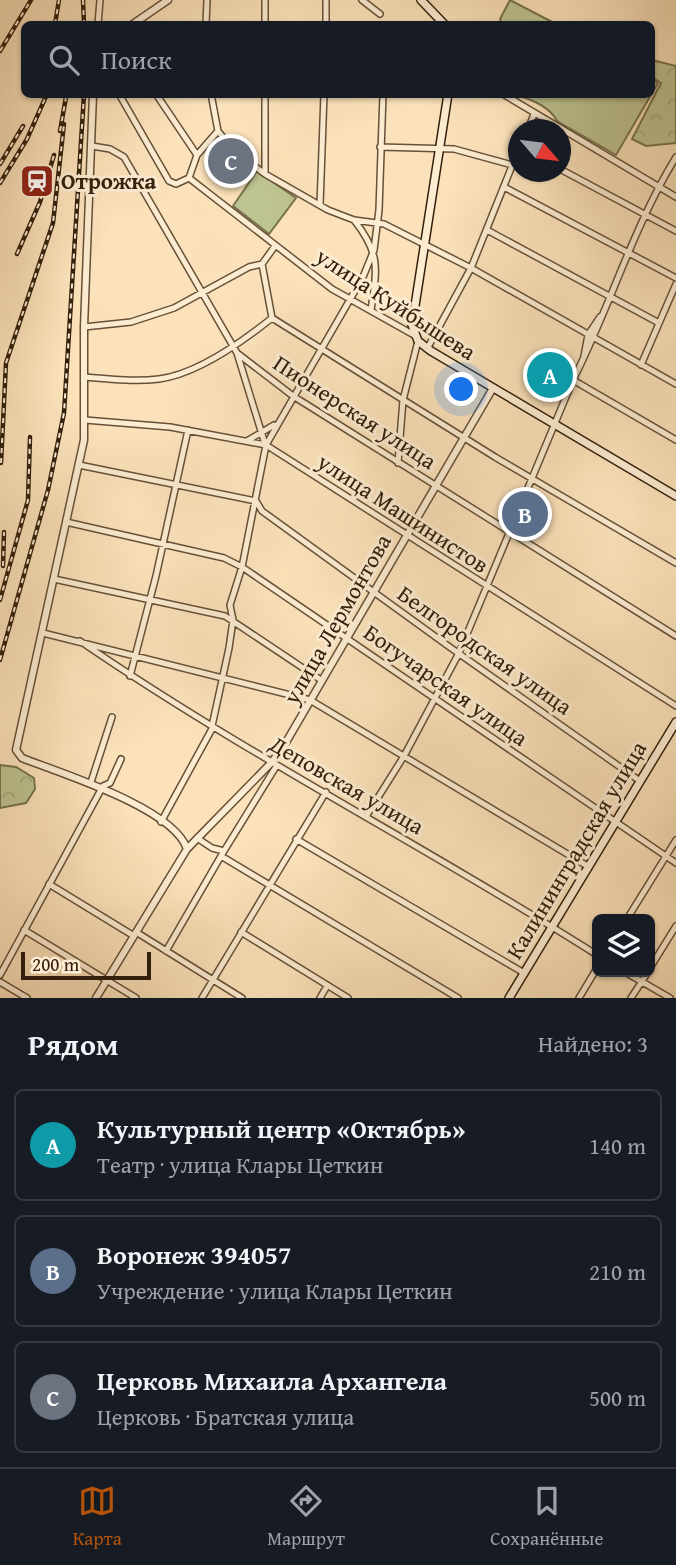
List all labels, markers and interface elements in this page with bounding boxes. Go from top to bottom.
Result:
search box [21,21,655,98]
text: Поиск [101,40,172,79]
icon: search [45,41,83,79]
north arrow [508,119,571,182]
pin: C [208,135,254,187]
station icon: Отрожка [18,162,56,200]
place label: Отрожка [61,164,157,197]
street label: улица Куйбышева [309,239,483,368]
street label: Пионерская улица [267,346,443,477]
pin: A [527,349,573,401]
your location [444,372,478,406]
street label: улица Машинистов [310,444,496,580]
pin: B [502,488,548,540]
street label: улица Лермонтова [274,528,399,711]
street label: Белгородская улица [391,577,579,722]
street label: Богучарская улица [357,615,535,754]
street label: Деповская улица [263,726,431,842]
street label: Калининградская улица [497,734,654,965]
map controls [592,914,655,977]
button: layers [592,914,655,977]
scale bar [21,949,150,981]
text: 200 m [32,950,79,978]
text: Рядом [28,1022,119,1066]
text: Найдено: 3 [538,1027,648,1060]
text: Культурный центр «Октябрь» [97,1109,465,1148]
text: A [46,1129,60,1162]
text: 140 m [589,1129,646,1162]
text: Театр · улица Клары Цеткин [97,1148,383,1181]
text: Воронеж 394057 [97,1235,291,1274]
text: B [46,1255,60,1288]
text: 210 m [589,1255,646,1288]
text: Учреждение · улица Клары Цеткин [97,1274,453,1307]
text: Церковь Михаила Архангела [97,1361,447,1400]
text: C [46,1381,60,1414]
text: 500 m [589,1381,646,1414]
text: Церковь · Братская улица [97,1400,354,1433]
tab: Карта [73,1482,122,1552]
tab: Маршрут [267,1482,345,1552]
tab: Сохранённые [490,1482,603,1552]

